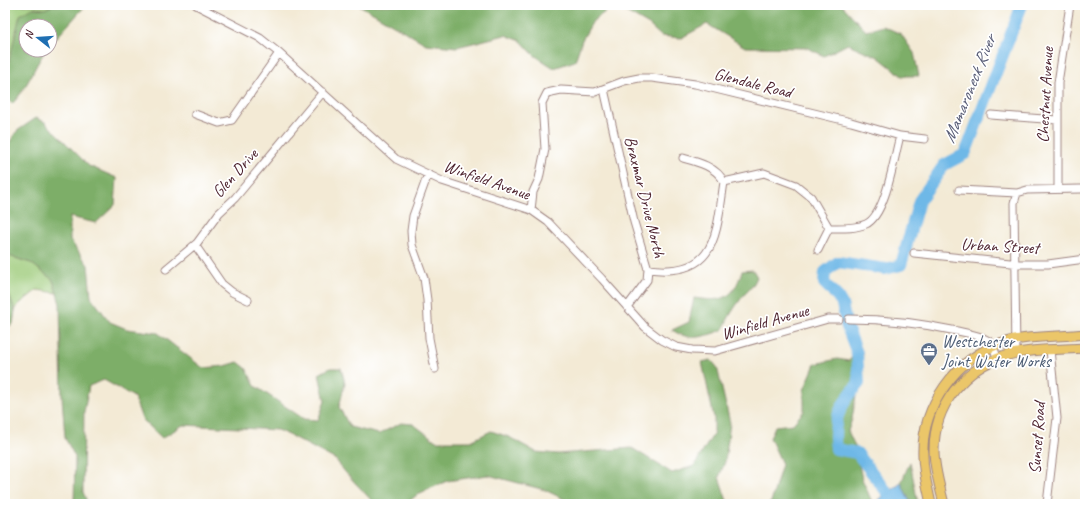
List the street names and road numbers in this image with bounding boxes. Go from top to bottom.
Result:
street label: Chestnut Avenue [1032,45,1058,143]
street label: Glendale Road [712,63,797,104]
street label: Braxmar Drive North [620,134,670,260]
street label: Glen Drive [207,143,263,202]
street label: Winfield Avenue [441,155,534,205]
street label: Urban Street [960,233,1042,259]
street label: Winfield Avenue [719,299,812,344]
street label: Sunset Road [1024,399,1050,475]

